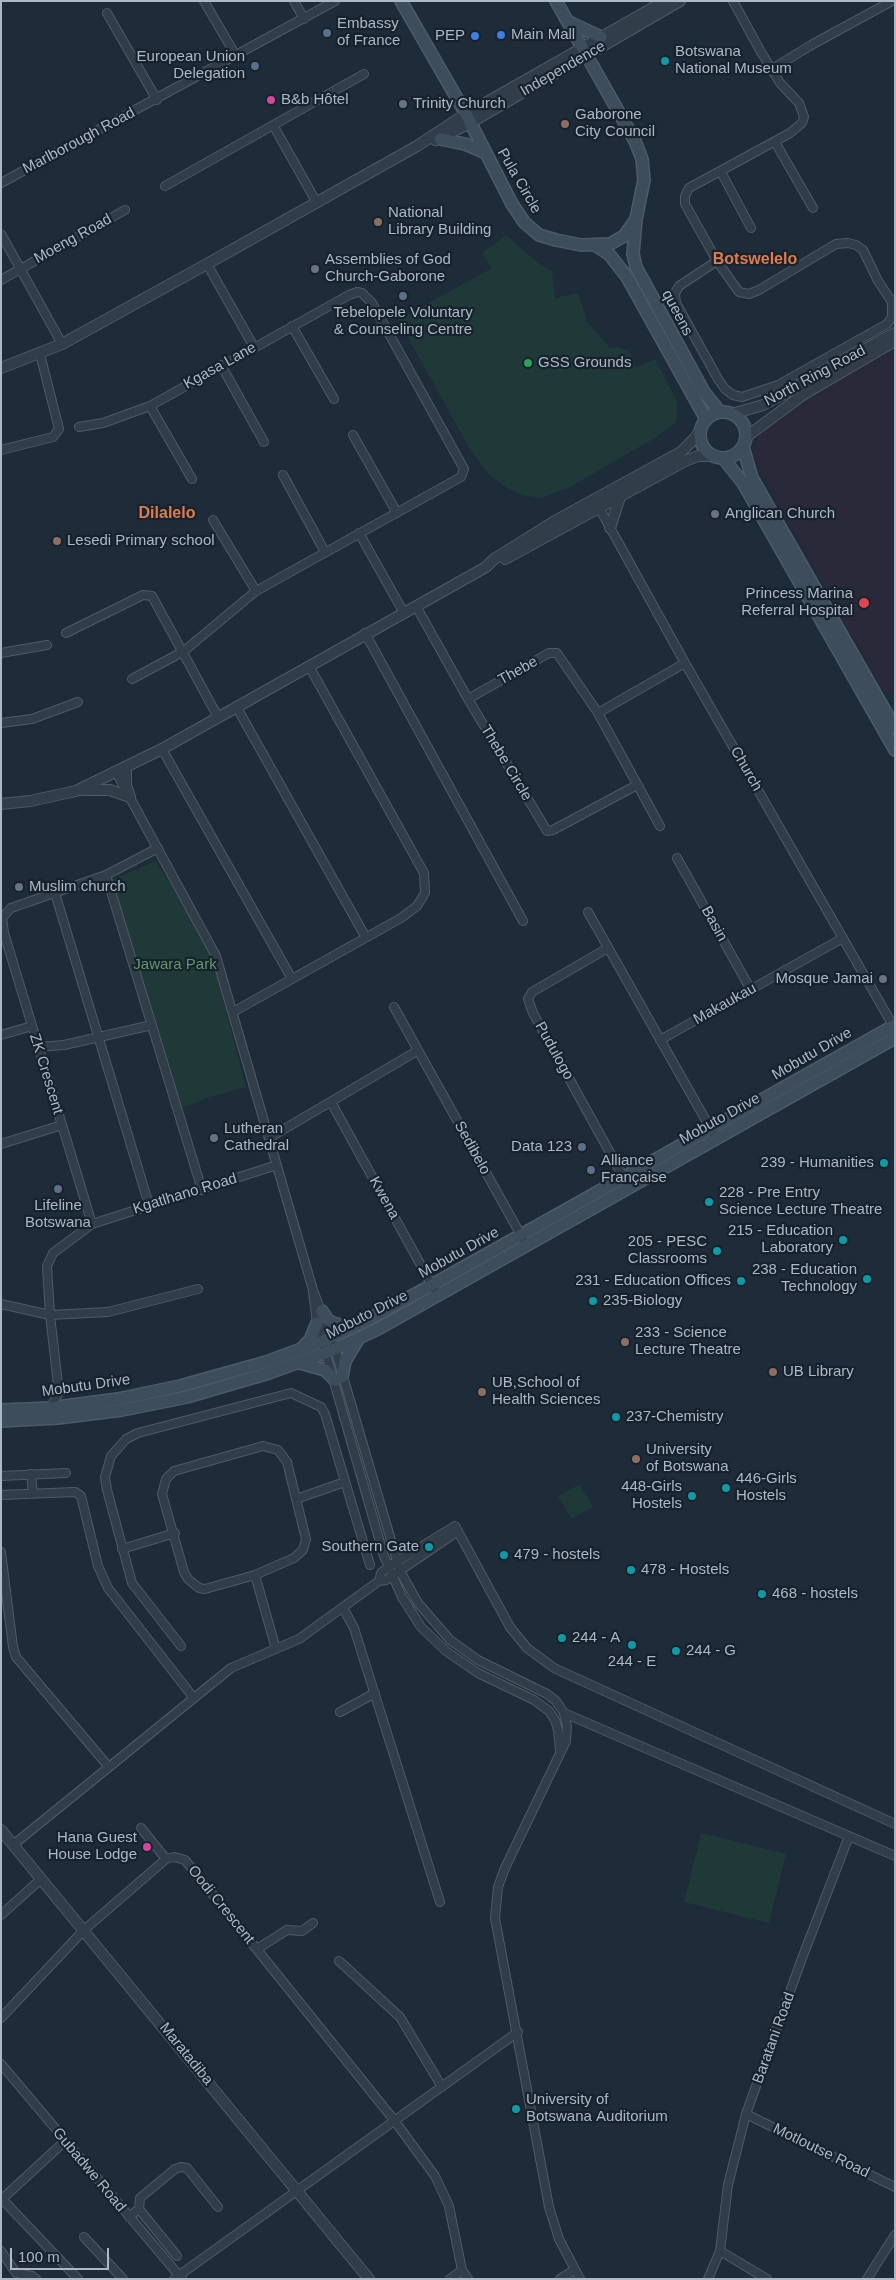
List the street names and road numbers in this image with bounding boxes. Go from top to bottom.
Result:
street label: Independence [517,37,609,101]
street label: Marlborough Road [20,104,138,178]
street label: Pula Circle [493,145,545,217]
street label: Moeng Road [31,210,115,268]
street label: queens [658,287,696,339]
street label: Kgasa Lane [181,339,259,393]
street label: North Ring Road [761,342,869,410]
street label: Thebe [495,653,541,689]
street label: Thebe Circle [476,722,536,804]
street label: Church [726,744,766,794]
street label: Basin [697,903,731,945]
street label: Makaukau [690,979,760,1029]
street label: Pudulogo [531,1019,577,1083]
street label: Mobutu Drive [769,1024,855,1084]
street label: ZK Crescent [25,1032,67,1116]
street label: Mobuto Drive [677,1090,763,1148]
street label: Sedibelo [450,1118,494,1178]
street label: Kgatlhano Road [131,1170,239,1218]
street label: Kwena [365,1174,403,1222]
street label: Mobutu Drive [416,1224,502,1282]
street label: Mobuto Drive [323,1287,411,1343]
street label: Mobutu Drive [41,1371,131,1401]
street label: Oodi Crescent [184,1862,258,1948]
street label: Baratani Road [749,1990,799,2086]
street label: Maratadiba [155,2019,217,2089]
street label: Motloutse Road [770,2120,872,2182]
street label: Gubadwe Road [49,2124,129,2216]

